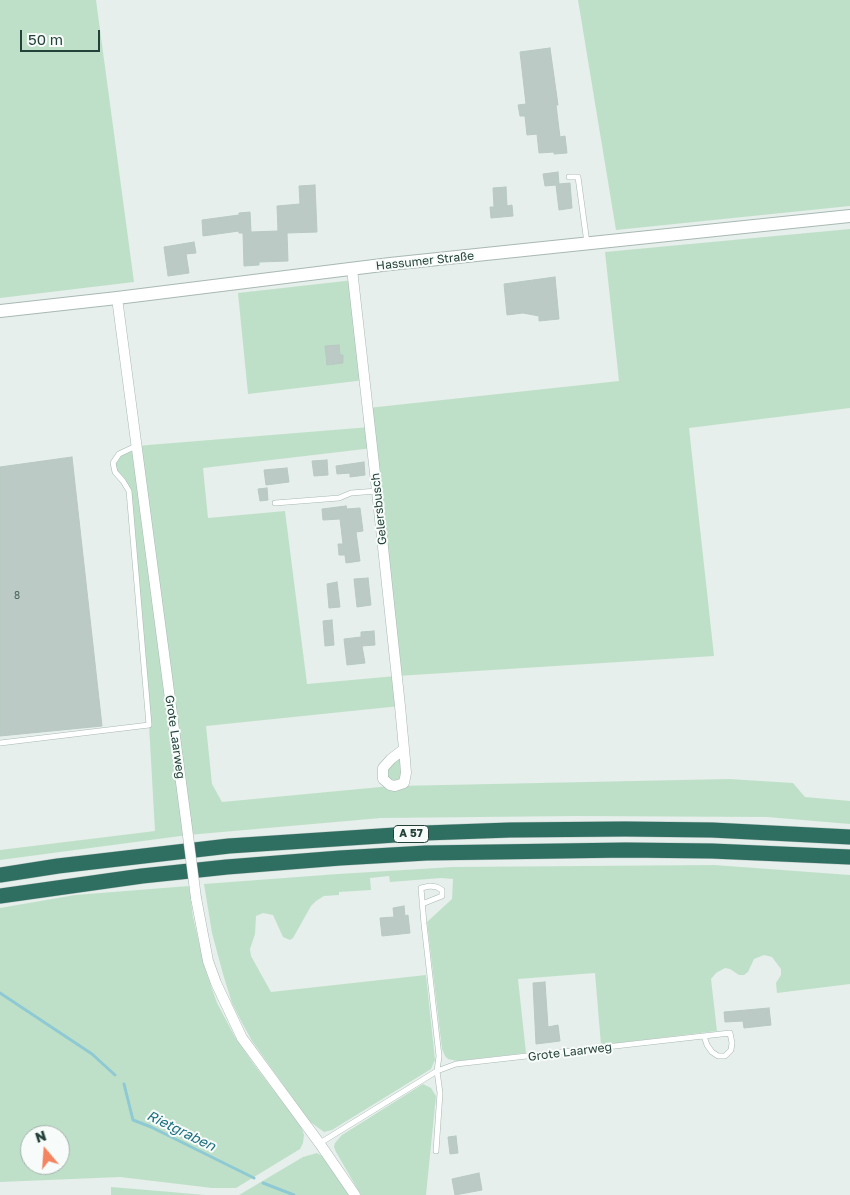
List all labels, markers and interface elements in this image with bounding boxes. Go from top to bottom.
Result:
scale bar [22,20,102,52]
text: 50 m [28,30,63,48]
street label: Hassumer Straße [375,249,475,273]
street label: Gelersbusch [368,472,390,546]
house number: 8 [14,590,20,602]
street label: Grote Laarweg [162,694,188,780]
road number: A 57 [394,826,428,842]
street label: Grote Laarweg [527,1040,613,1064]
water label: Rietgraben [144,1107,218,1155]
north arrow [20,1125,70,1175]
text: N [33,1126,48,1146]

